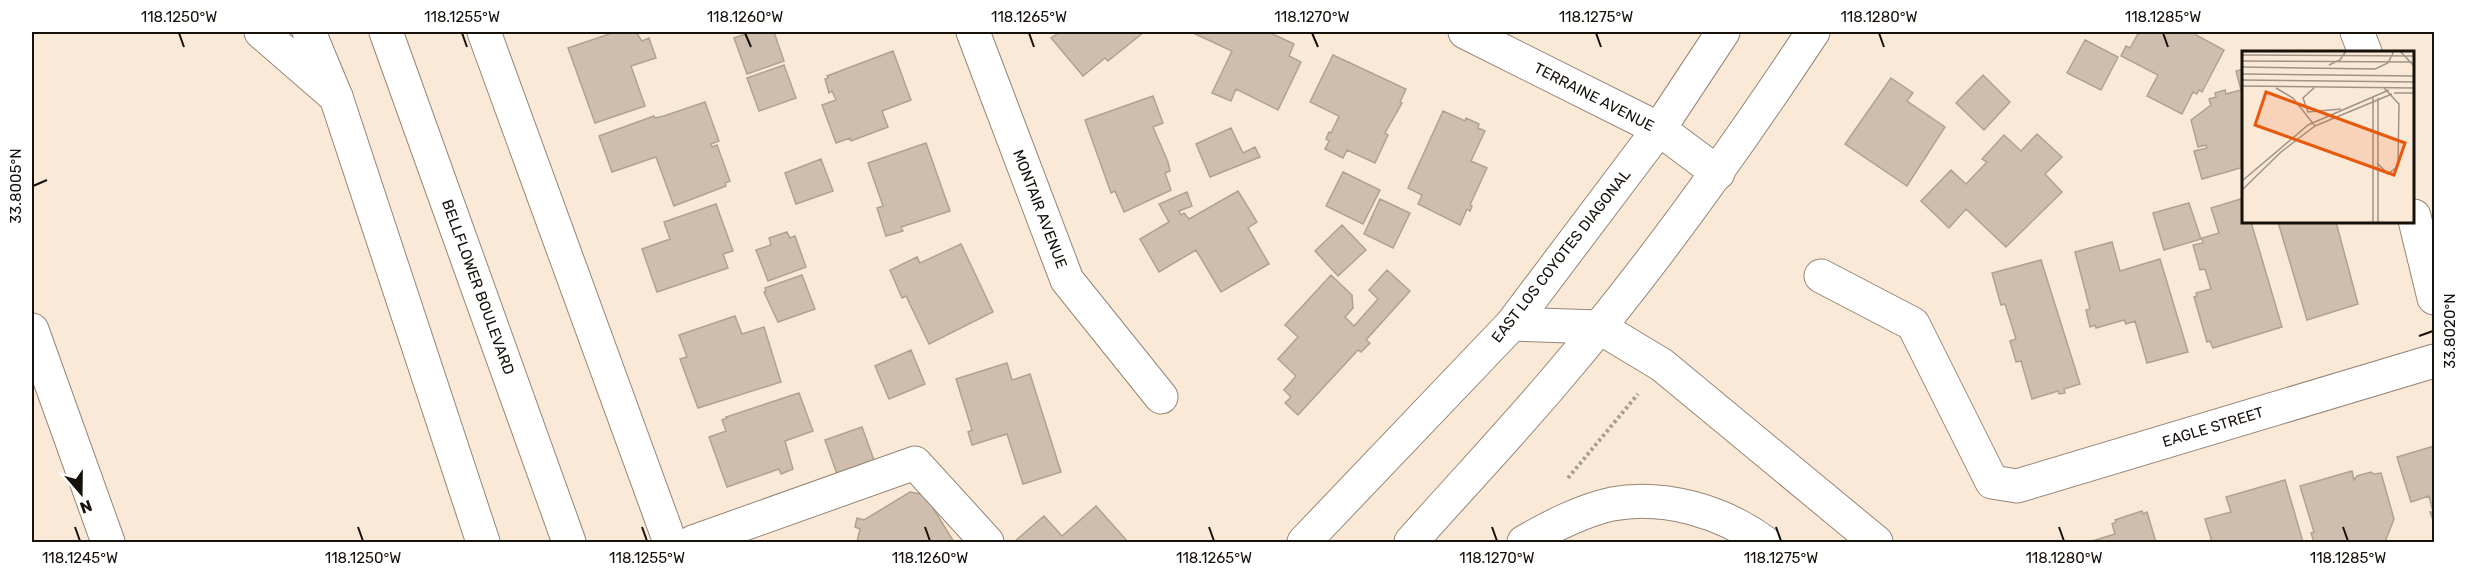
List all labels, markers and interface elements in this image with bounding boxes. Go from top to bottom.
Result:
text: 118.1250°W [141,8,217,26]
text: 118.1255°W [424,8,500,26]
text: 118.1260°W [707,8,783,26]
text: 118.1265°W [991,8,1067,26]
text: 118.1270°W [1274,8,1350,26]
text: 118.1275°W [1559,8,1633,26]
text: 118.1280°W [1840,8,1918,26]
text: 118.1285°W [2125,8,2201,26]
inset map [2242,51,2415,224]
street label: TERRAINE AVENUE [1531,59,1657,135]
street label: MONTAIR AVENUE [1009,147,1071,271]
text: 33.8005°N [7,148,25,224]
street label: EAST LOS COYOTES DIAGONAL [1488,165,1635,346]
street label: BELLFLOWER BOULEVARD [438,197,518,377]
text: 33.8020°N [2441,293,2459,369]
street label: EAGLE STREET [2160,403,2266,451]
north arrow [51,463,111,523]
text: N [77,496,95,518]
text: 118.1245°W [42,549,118,567]
text: 118.1250°W [325,549,401,567]
text: 118.1255°W [609,549,685,567]
text: 118.1260°W [892,549,968,567]
text: 118.1265°W [1176,549,1252,567]
text: 118.1270°W [1459,549,1535,567]
text: 118.1275°W [1744,549,1818,567]
text: 118.1280°W [2025,549,2103,567]
text: 118.1285°W [2310,549,2386,567]

